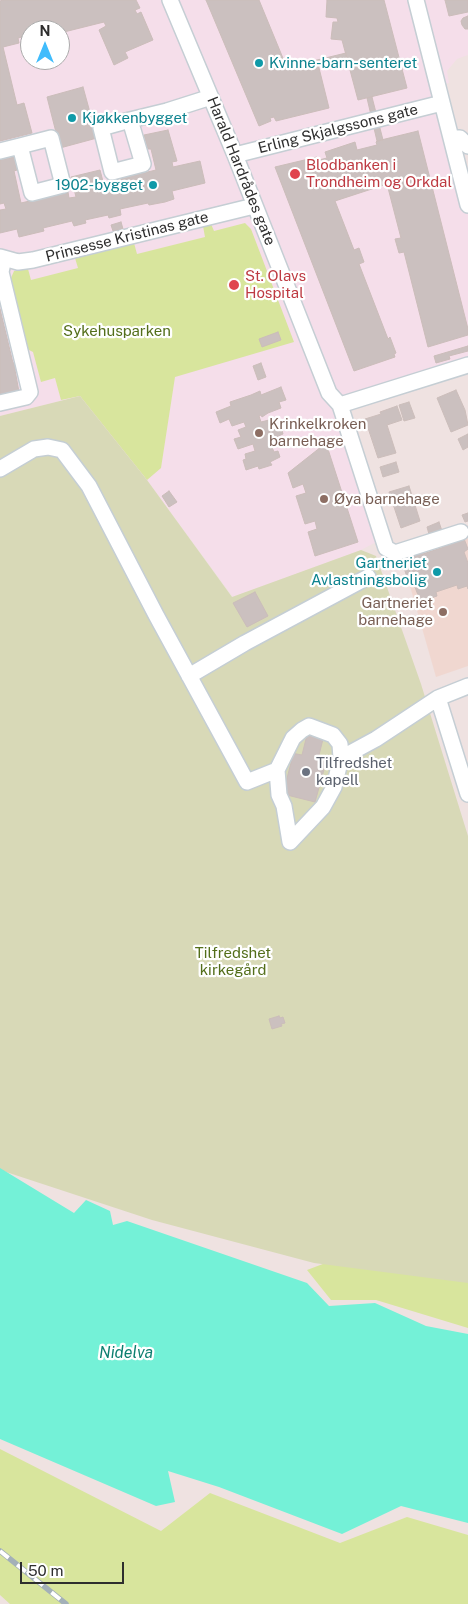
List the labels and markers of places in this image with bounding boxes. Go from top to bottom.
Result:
place label: Kvinne-barn-senteret [269,54,417,72]
marker: Kvinne-barn-senteret [253,57,265,69]
place label: Kjøkkenbygget [82,109,187,127]
marker: Kjøkkenbygget [66,112,78,124]
place label: Blodbanken i Trondheim og Orkdal [306,156,452,191]
marker: Blodbanken i Trondheim og Orkdal [288,167,302,181]
place label: 1902-bygget [55,176,143,194]
marker: 1902-bygget [147,179,159,191]
place label: St. Olavs Hospital [245,267,306,302]
marker: St. Olavs Hospital [227,278,241,292]
place label: Krinkelkroken barnehage [269,415,366,450]
marker: Krinkelkroken barnehage [253,427,265,439]
place label: Øya barnehage [334,490,440,508]
marker: Øya barnehage [318,493,330,505]
place label: Gartneriet Avlastningsbolig [311,554,427,589]
marker: Gartneriet Avlastningsbolig [431,566,443,578]
place label: Gartneriet barnehage [358,594,433,629]
marker: Gartneriet barnehage [437,606,449,618]
place label: Tilfredshet kapell [316,754,392,789]
marker: Tilfredshet kapell [300,766,312,778]

